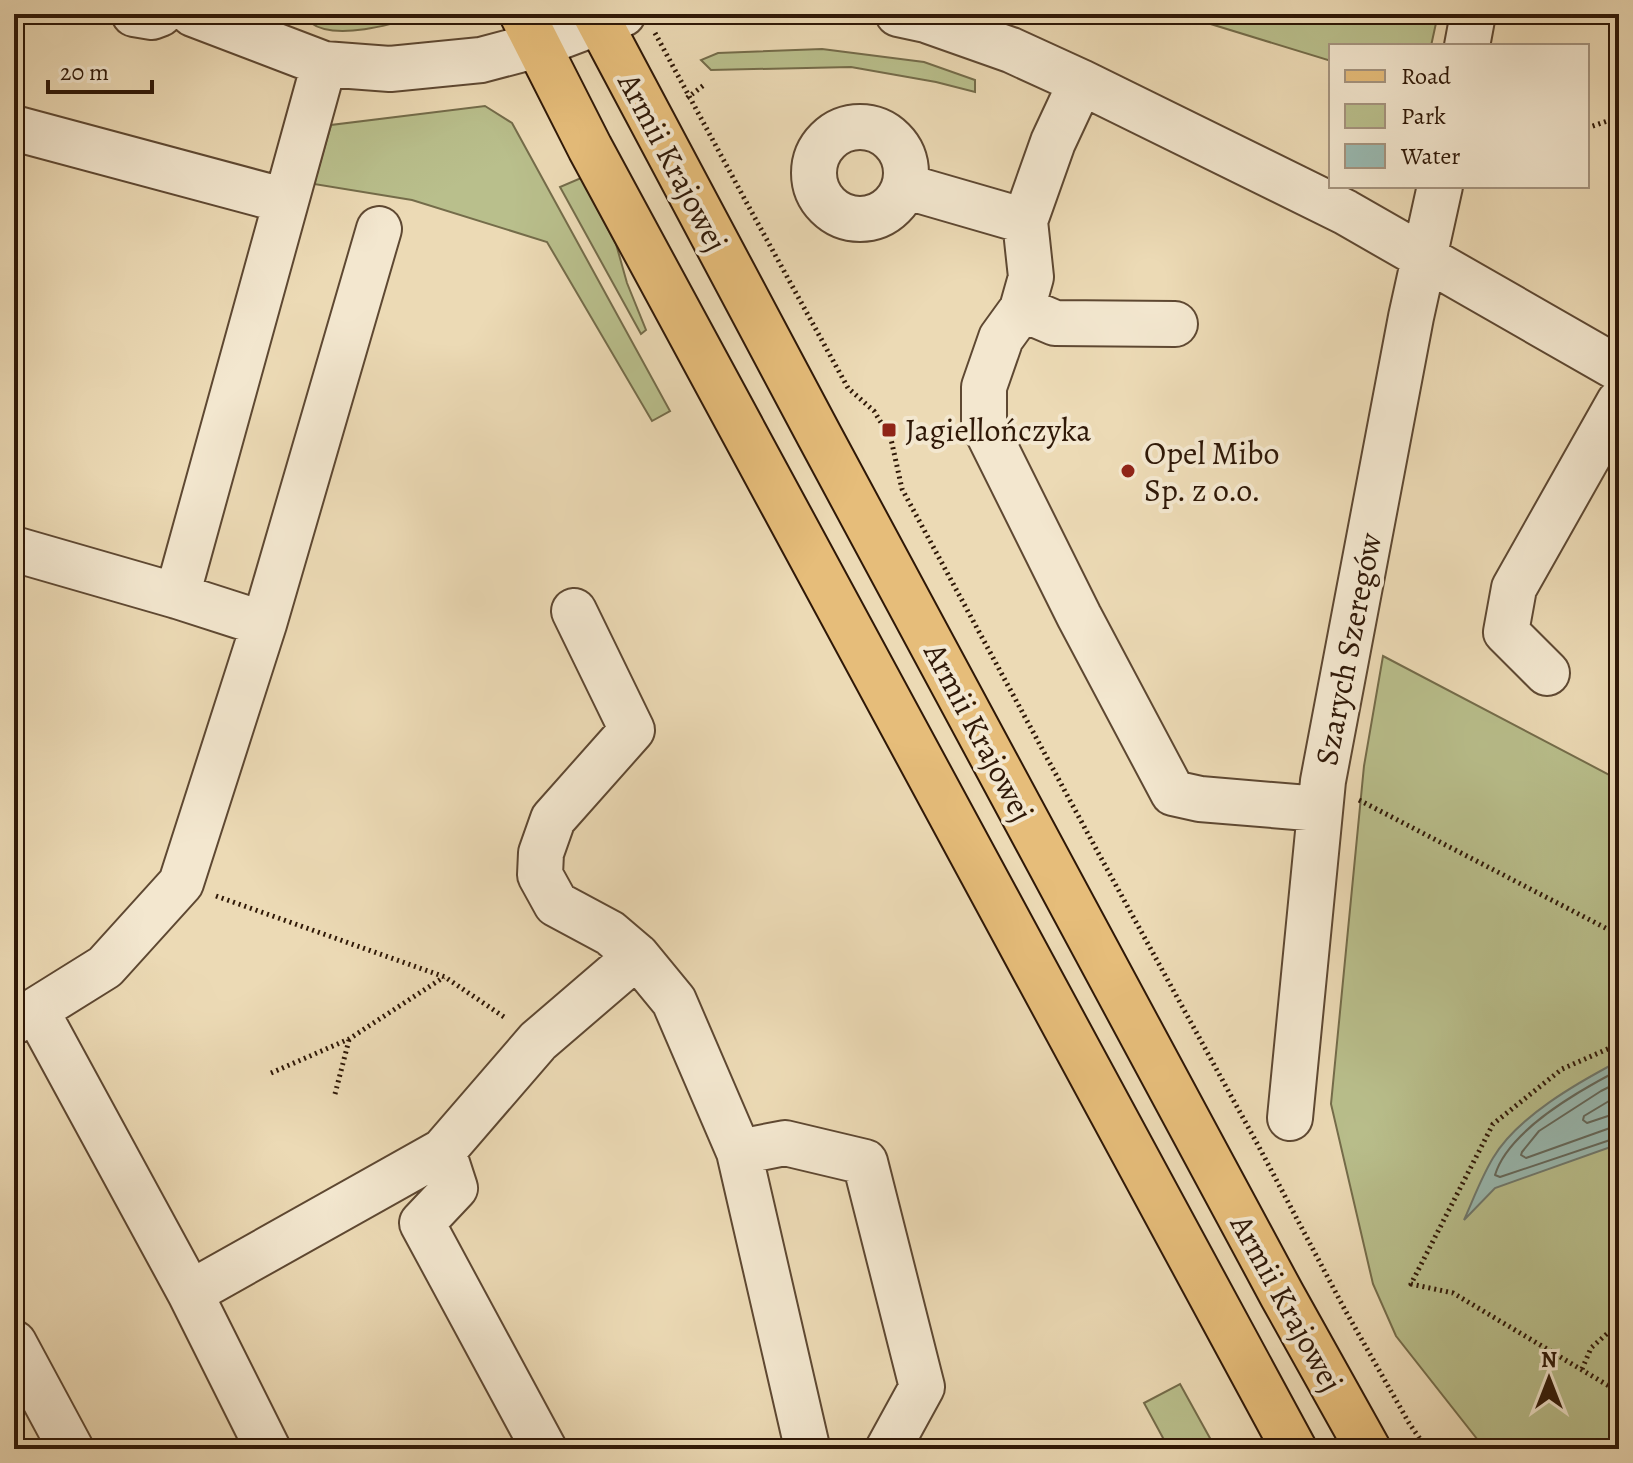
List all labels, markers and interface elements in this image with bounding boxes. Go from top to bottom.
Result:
scale bar [48,44,152,94]
legend [1329,44,1589,188]
text: 20 m [60,56,109,88]
text: Road [1401,60,1451,92]
street label: Armii Krajowej [607,64,738,259]
text: Park [1401,100,1446,132]
text: Water [1400,140,1461,172]
place label: Jagiellończyka [905,408,1091,452]
marker: Jagiellończyka [880,421,898,439]
place label: Opel Mibo Sp. z o.o. [1144,431,1280,512]
marker: Opel Mibo Sp. z o.o. [1119,462,1137,480]
street label: Szarych Szeregów [1304,529,1392,769]
street label: Armii Krajowej [913,634,1044,829]
street label: Armii Krajowej [1220,1206,1354,1399]
north arrow [1509,1339,1589,1419]
text: N [1541,1345,1557,1375]

